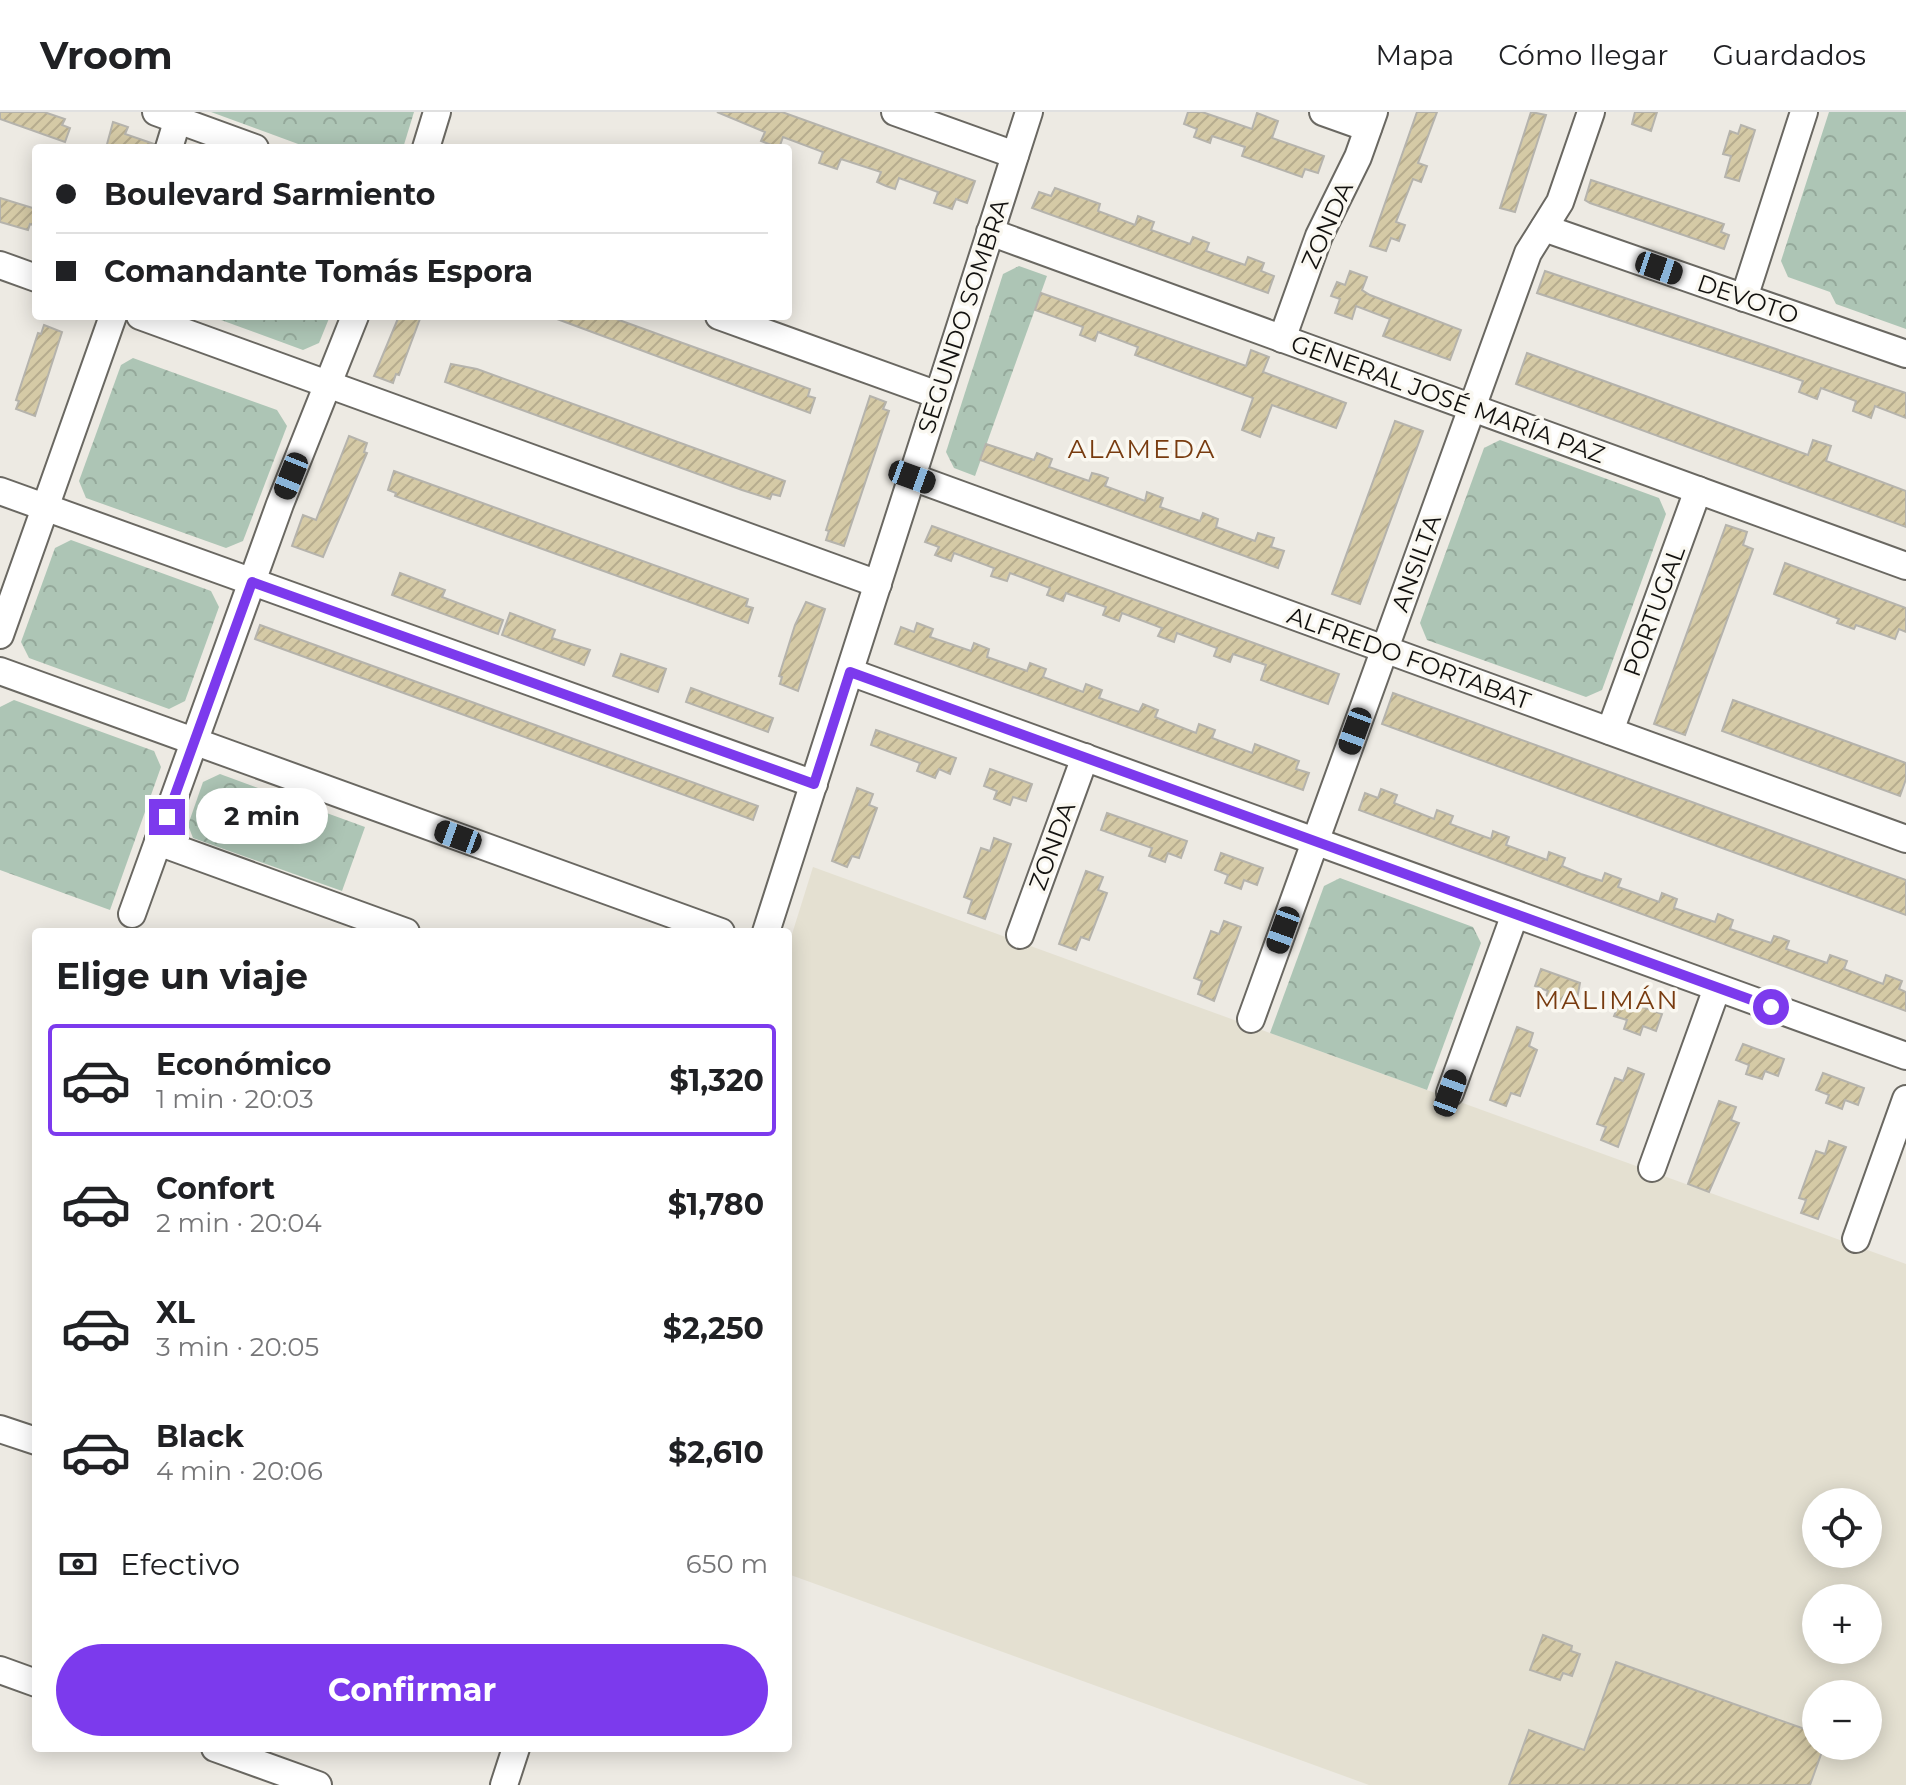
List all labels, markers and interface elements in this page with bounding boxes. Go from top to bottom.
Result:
text: Vroom [40,32,173,79]
text: Mapa [1375,38,1454,72]
text: Cómo llegar [1498,38,1668,72]
text: Guardados [1712,38,1866,72]
text: Boulevard Sarmiento [104,176,435,213]
street label: ZONDA [1295,176,1359,273]
street label: SEGUNDO SOMBRA [911,194,1015,437]
car [1632,249,1686,287]
text: Comandante Tomás Espora [104,253,533,290]
street label: DEVOTO [1693,268,1803,330]
street label: GENERAL JOSÉ MARÍA PAZ [1287,329,1609,469]
district label: ALAMEDA [1068,433,1216,465]
car [271,449,311,503]
car [885,458,939,496]
street label: ANSILTA [1385,510,1447,615]
street label: PORTUGAL [1617,542,1691,680]
street label: ALFREDO FORTABAT [1283,600,1535,716]
car [1336,704,1374,758]
callout: 2 min [195,789,327,845]
street label: ZONDA [1023,797,1082,894]
route end [149,799,185,835]
text: 2 min [224,800,300,832]
car [431,818,485,856]
car [1264,903,1302,957]
text: Elige un viaje [56,954,308,998]
district label: MALIMÁN [1534,984,1680,1016]
route start [1753,989,1789,1025]
icon: car [60,1044,132,1116]
text: Económico [156,1046,331,1083]
text: $1,320 [670,1062,764,1099]
car [1431,1066,1469,1120]
text: 1 min · 20:03 [156,1083,314,1115]
icon: car [60,1168,132,1240]
text: Confort [156,1170,275,1207]
text: $1,780 [668,1186,764,1223]
text: 2 min · 20:04 [156,1207,322,1239]
icon: car [60,1292,132,1364]
text: XL [156,1294,195,1331]
text: $2,250 [663,1310,764,1347]
text: 3 min · 20:05 [156,1331,319,1363]
icon: car [60,1416,132,1488]
text: Black [156,1418,244,1455]
text: $2,610 [668,1434,764,1471]
text: 4 min · 20:06 [156,1455,323,1487]
map controls [1802,1488,1882,1760]
button: locate [1802,1488,1882,1568]
icon: cash [56,1542,100,1586]
text: Efectivo [120,1546,240,1583]
text: 650 m [686,1548,768,1580]
button: + [1802,1584,1882,1664]
button: Confirmar [56,1644,768,1736]
button: − [1802,1680,1882,1760]

